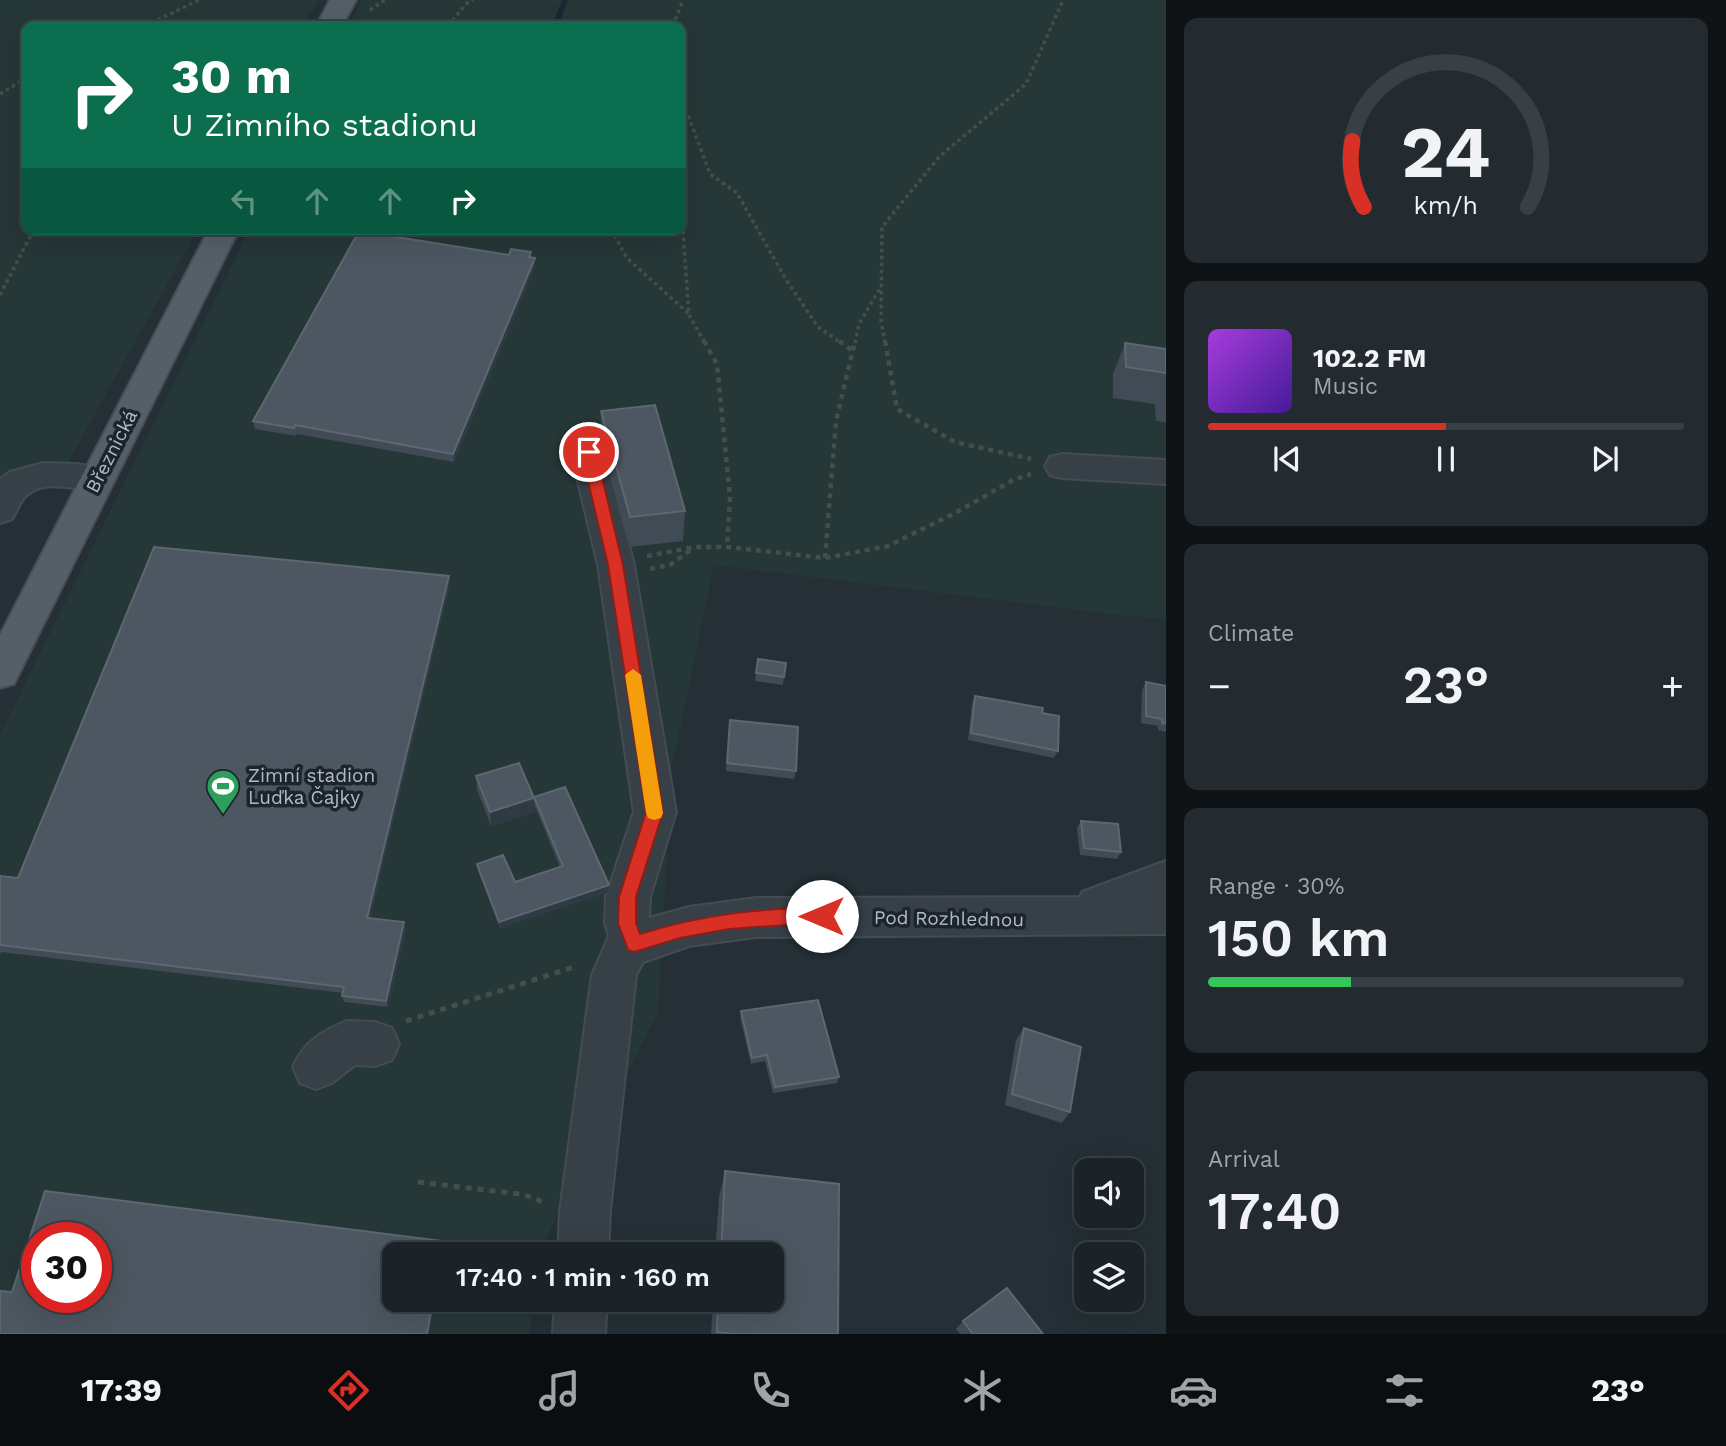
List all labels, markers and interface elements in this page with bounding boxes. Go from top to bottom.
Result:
text: 30 m [171,47,292,105]
icon: right [56,49,147,140]
text: U Zimního stadionu [171,106,478,144]
text: 24 [1401,109,1491,195]
icon: left [225,182,263,220]
icon: ahead [298,182,336,220]
icon: ahead [371,182,409,220]
icon: right [444,182,482,220]
text: km/h [1414,190,1478,219]
text: 102.2 FM [1313,343,1427,373]
text: Music [1313,373,1378,400]
street label: Březnická [81,406,142,496]
pin [559,422,619,482]
icon: arrive [570,433,608,471]
icon: previous [1268,440,1306,478]
icon: pause [1427,440,1465,478]
icon: next [1586,440,1624,478]
text: Climate [1208,620,1294,647]
text: 23° [1403,655,1489,716]
text: − [1208,664,1231,708]
text: + [1661,664,1684,708]
place label: Zimní stadion Luďka Čajky [248,764,375,809]
sports icon: Zimní stadion Luďka Čajky [204,767,242,816]
text: Range · 30% [1208,873,1344,900]
position arrow [785,879,859,953]
street label: Pod Rozhlednou [874,906,1024,931]
text: 150 km [1208,908,1389,969]
text: Arrival [1208,1146,1280,1173]
map controls [1074,1158,1144,1312]
button: sound [1074,1158,1144,1228]
text: 17:40 [1208,1181,1341,1242]
speed limit sign: 30 [21,1222,112,1313]
button: layers [1074,1242,1144,1312]
text: 17:40 · 1 min · 160 m [456,1262,710,1292]
icon: directions [324,1366,373,1415]
icon: music [535,1366,584,1415]
icon: phone [746,1366,795,1415]
icon: climate [958,1366,1007,1415]
icon: car [1169,1366,1218,1415]
icon: filters [1380,1366,1429,1415]
text: 17:39 [81,1371,162,1409]
text: 23° [1591,1371,1645,1409]

